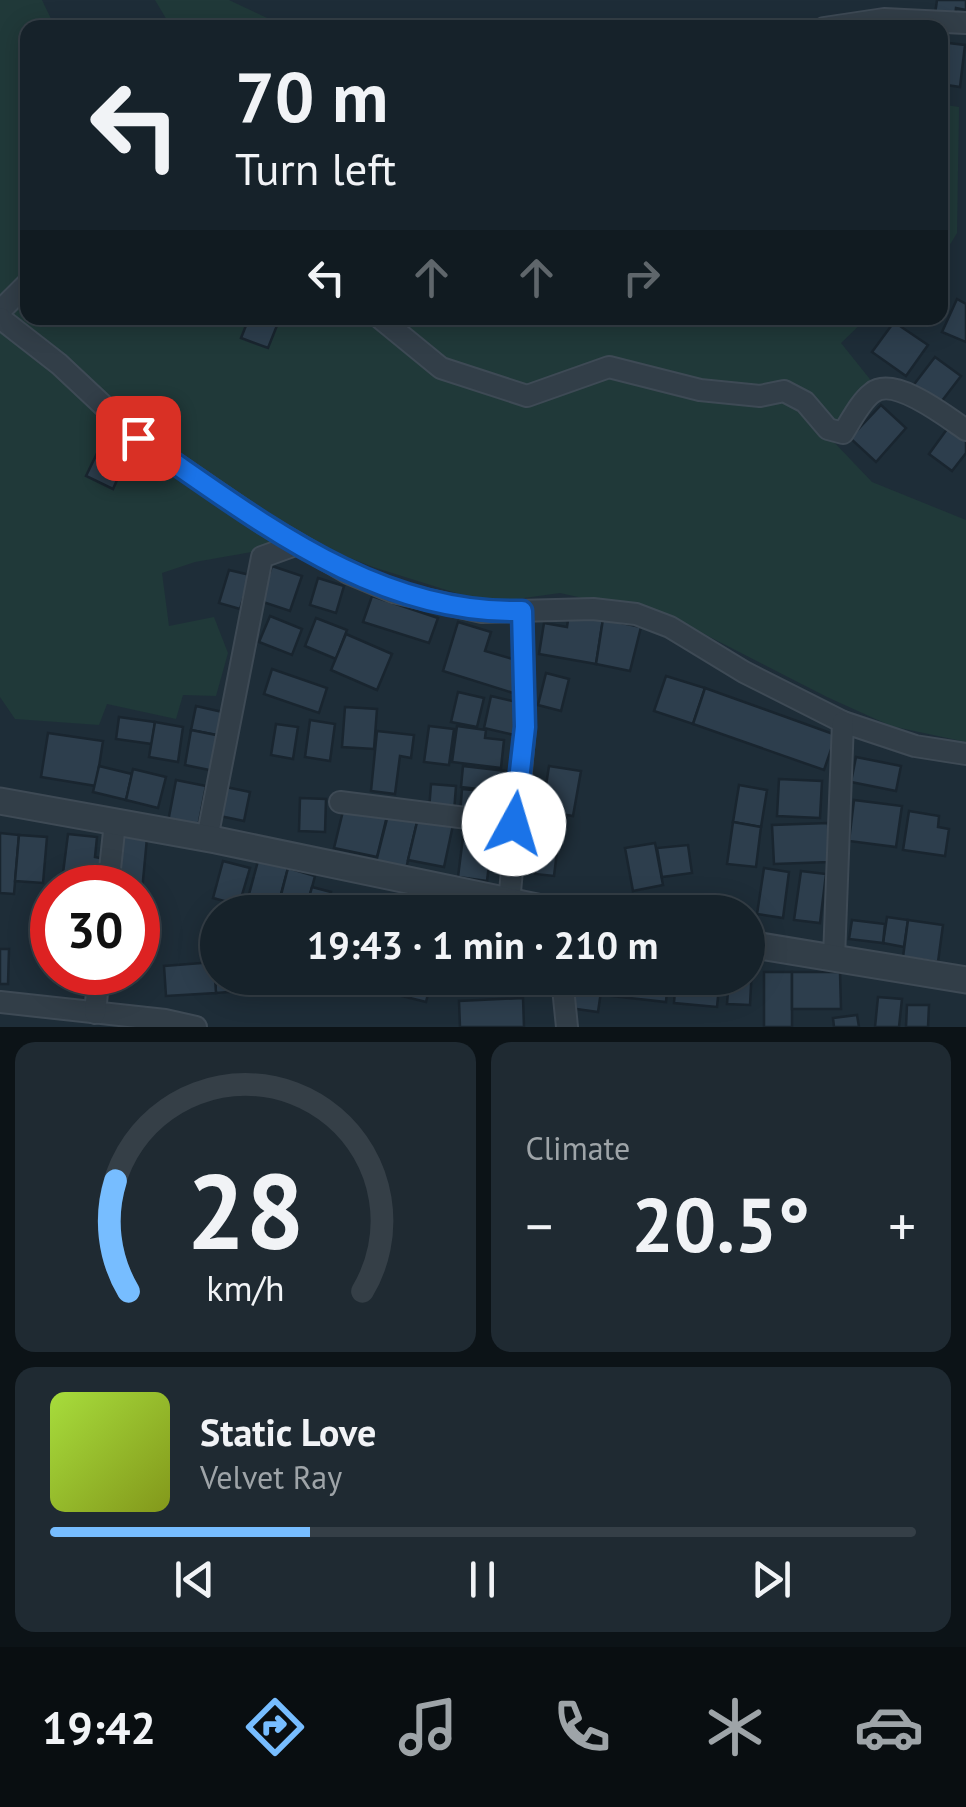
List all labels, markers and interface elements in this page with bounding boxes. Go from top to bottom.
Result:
text: 70 m [235,51,388,141]
icon: left [70,60,200,190]
text: Turn left [235,139,396,197]
icon: left [299,250,354,305]
icon: ahead [404,250,459,305]
icon: ahead [509,250,564,305]
icon: right [614,250,669,305]
pin [96,396,181,481]
icon: arrive [111,411,166,466]
position arrow [462,772,566,876]
speed limit sign: 30 [30,865,160,995]
text: 19:43 · 1 min · 210 m [307,920,658,969]
text: Climate [526,1127,630,1169]
text: 28 [186,1143,304,1278]
text: 20.5° [631,1176,810,1273]
text: − [526,1190,553,1261]
text: + [888,1190,916,1261]
text: km/h [206,1265,284,1311]
text: Static Love [200,1407,376,1456]
text: Velvet Ray [200,1456,342,1498]
icon: previous [167,1552,222,1607]
icon: pause [455,1552,510,1607]
icon: next [744,1552,799,1607]
icon: directions [240,1692,310,1762]
icon: music [393,1692,463,1762]
icon: phone [547,1692,617,1762]
icon: climate [700,1692,770,1762]
icon: car [854,1692,924,1762]
text: 19:42 [42,1698,156,1756]

